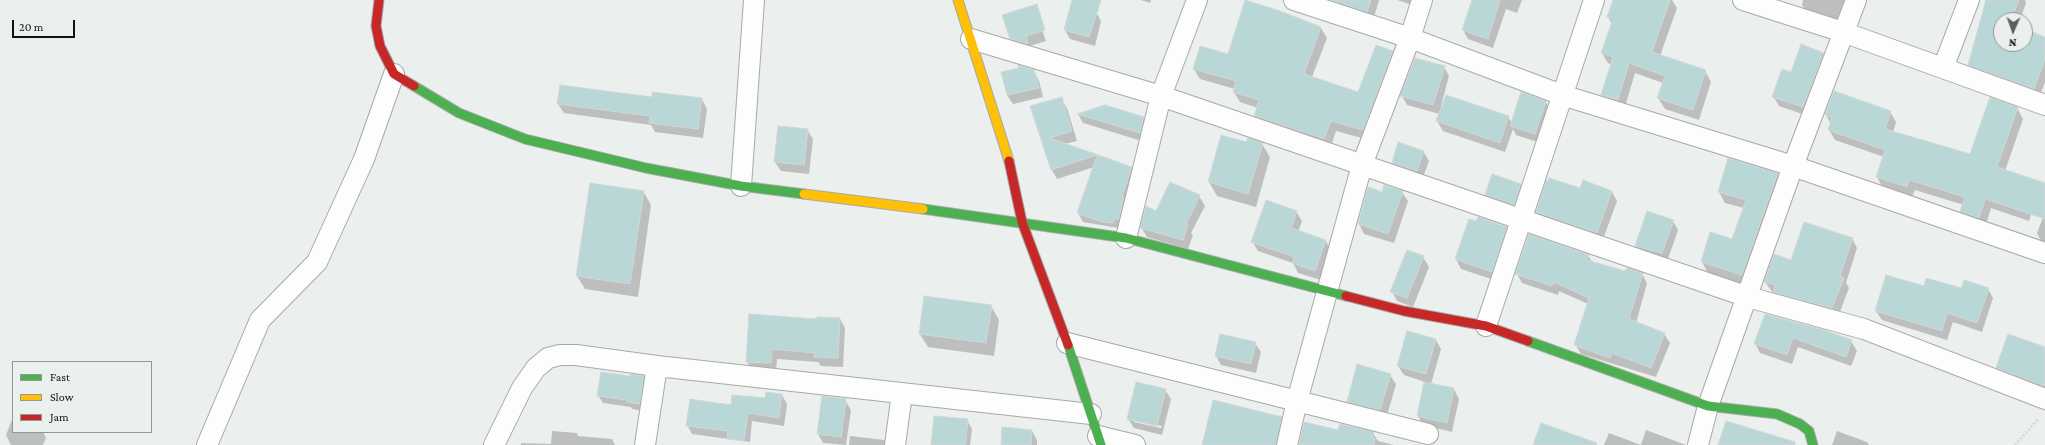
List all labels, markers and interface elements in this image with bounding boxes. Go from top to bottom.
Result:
scale bar [14,12,77,38]
north arrow [1993,12,2033,52]
text: 20 m [19,20,43,34]
text: N [2009,37,2017,49]
legend [12,361,152,433]
text: Fast [50,370,70,384]
text: Slow [50,390,74,404]
text: Jam [50,410,69,424]

